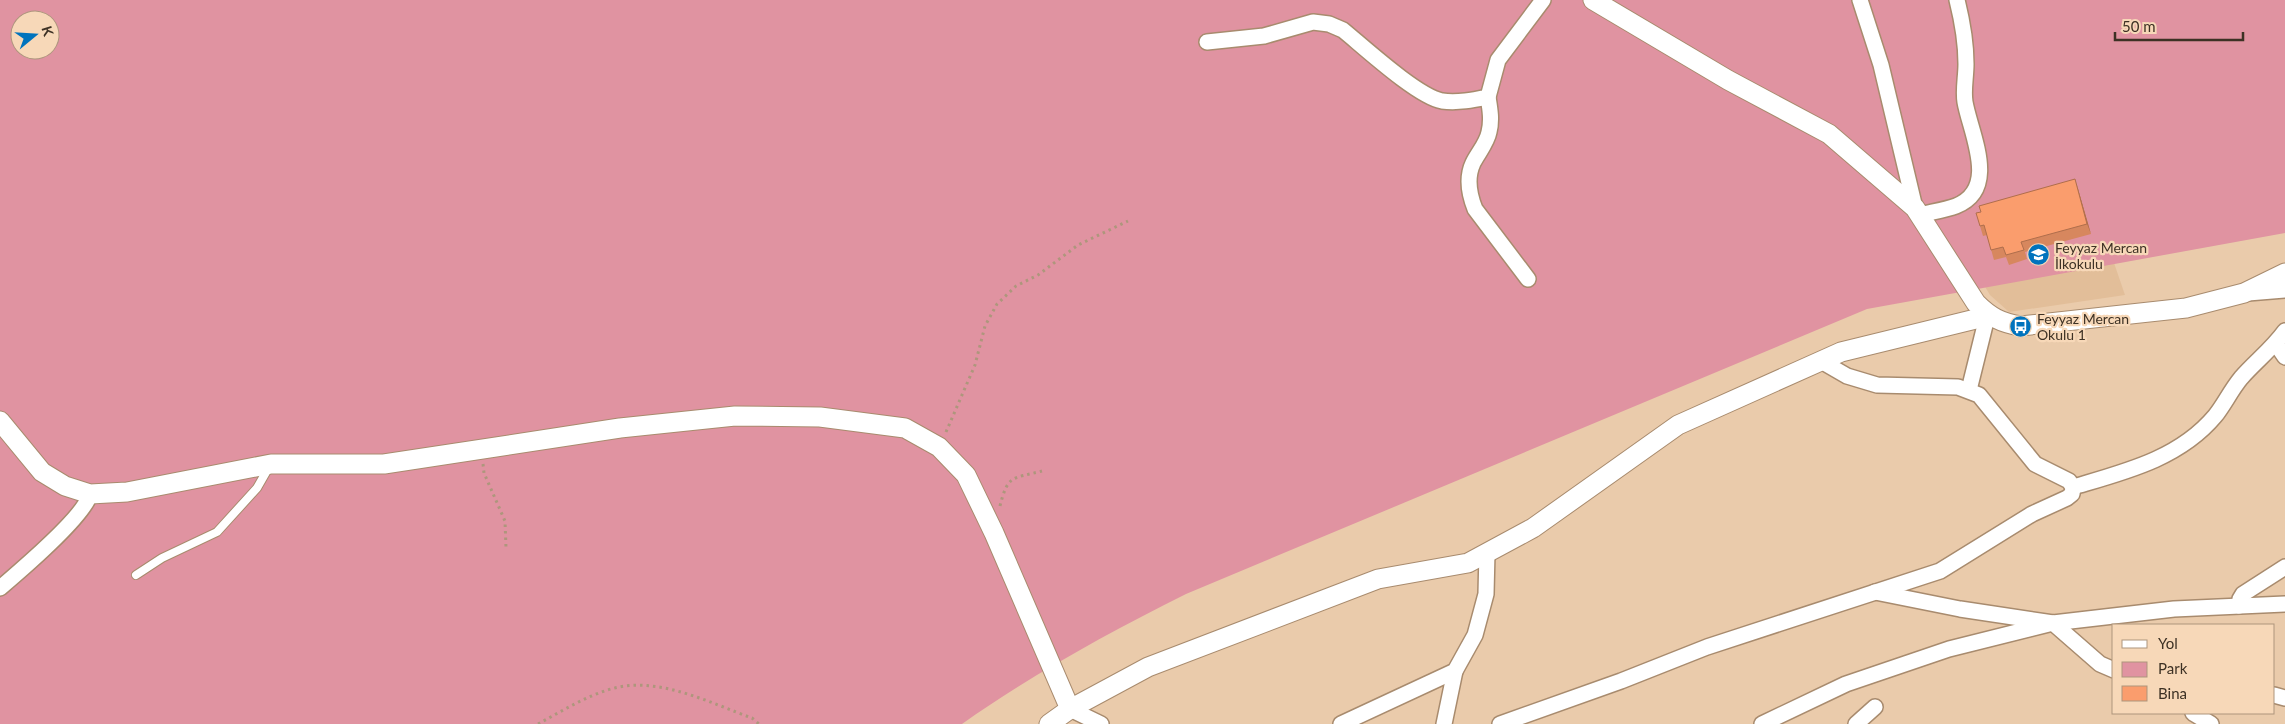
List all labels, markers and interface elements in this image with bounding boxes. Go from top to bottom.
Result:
north arrow [10,10,60,60]
scale bar [2115,10,2242,42]
text: 50 m [2122,17,2156,35]
text: K [38,24,58,38]
place label: Feyyaz Mercan İlkokulu [2055,239,2147,272]
school or university icon: Feyyaz Mercan İlkokulu [2027,243,2051,267]
place label: Feyyaz Mercan Okulu 1 [2037,310,2129,343]
bus stop icon: Feyyaz Mercan Okulu 1 [2009,314,2033,338]
legend [2112,624,2275,714]
text: Yol [2158,634,2178,652]
text: Park [2158,659,2188,677]
text: Bina [2158,684,2187,702]

